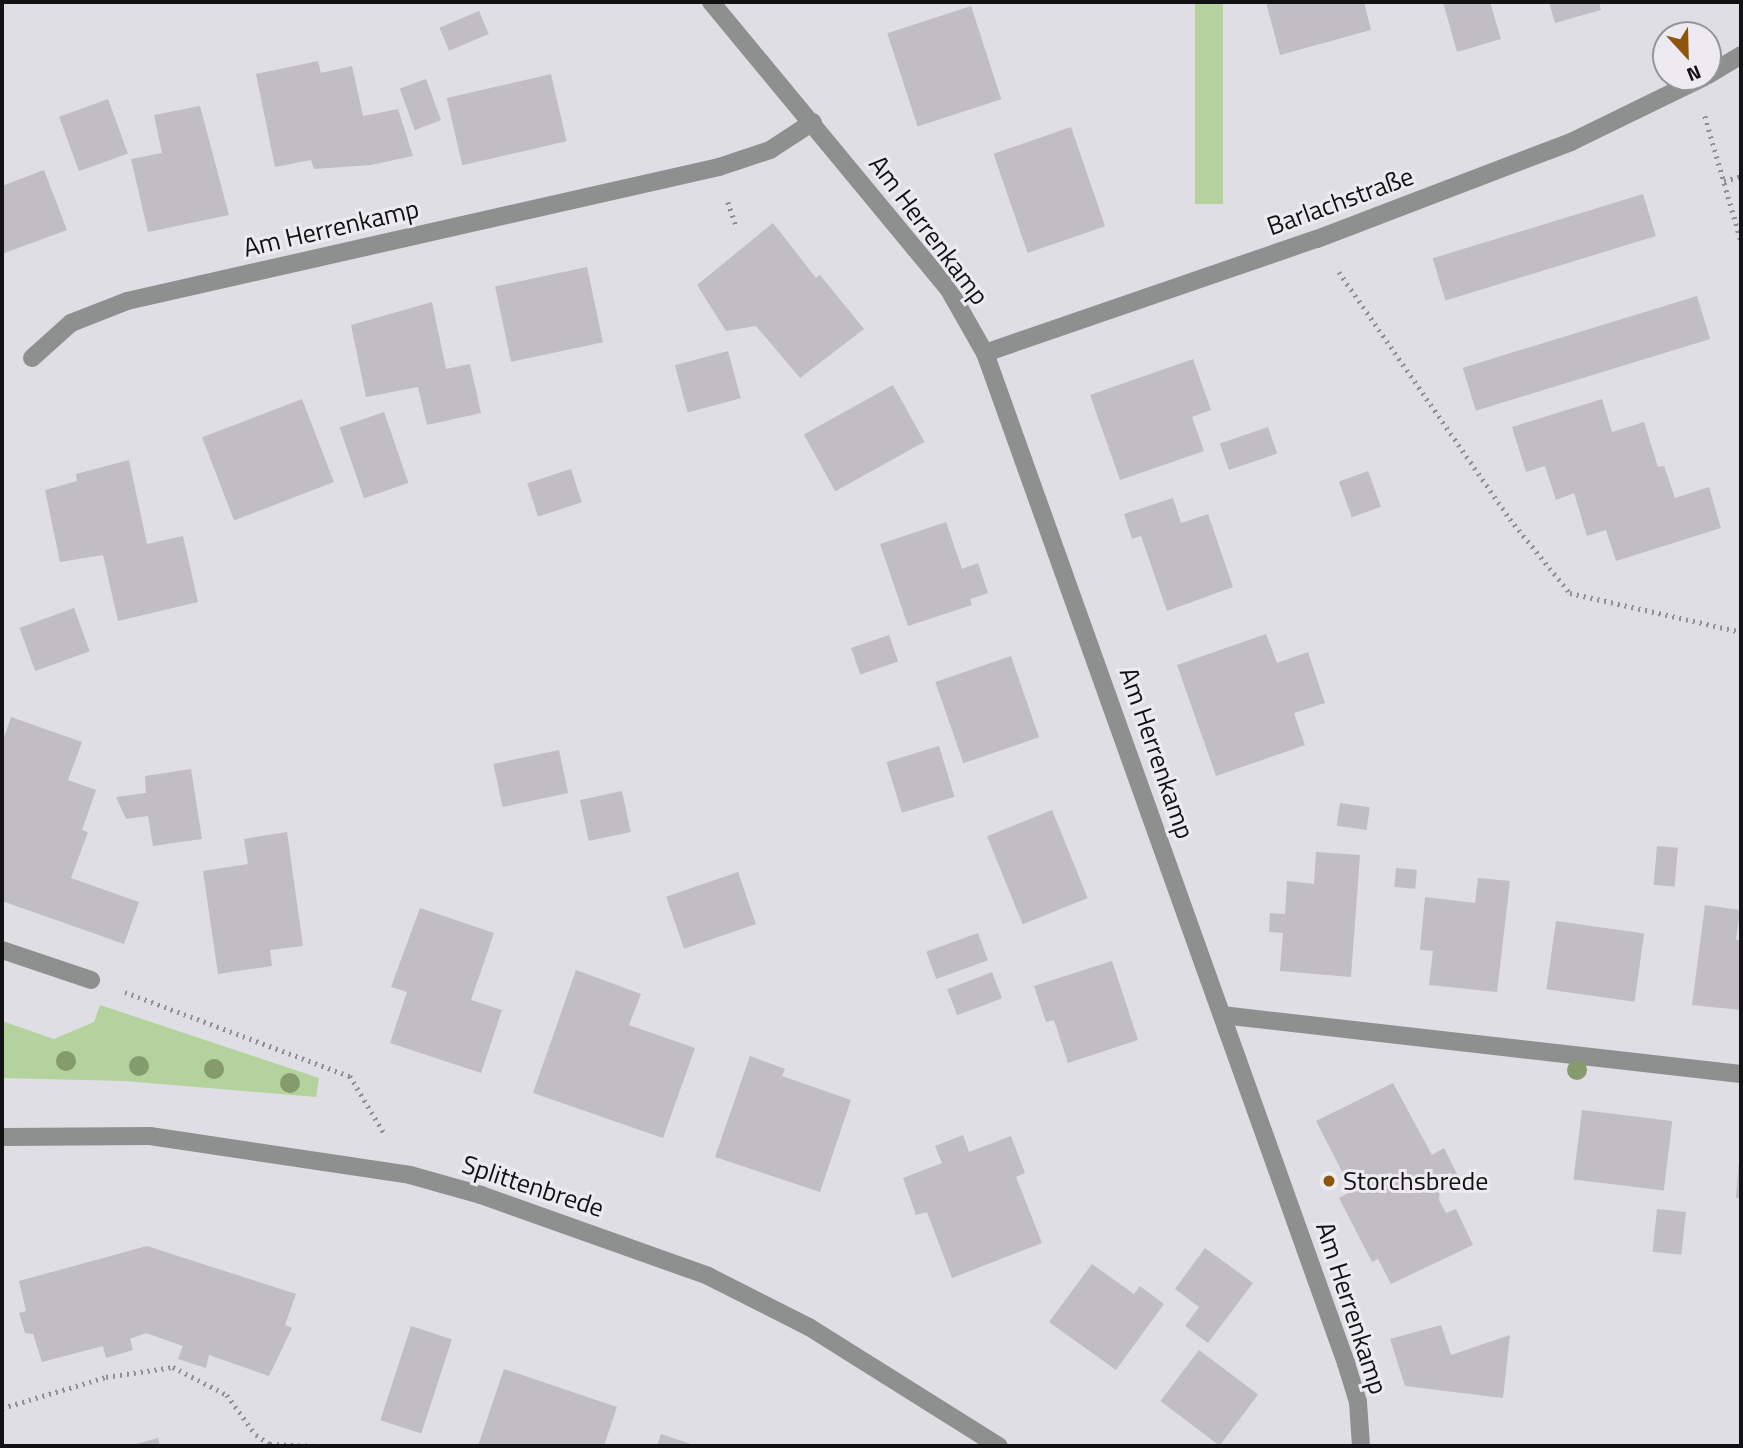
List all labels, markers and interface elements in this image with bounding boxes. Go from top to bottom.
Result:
north arrow [1652,21,1722,91]
text: N [1683,58,1706,90]
street label: Am Herrenkamp [863,149,995,311]
street label: Barlachstraße [1262,160,1418,242]
street label: Am Herrenkamp [240,193,422,263]
street label: Am Herrenkamp [1113,663,1201,843]
street label: Splittenbrede [458,1148,608,1224]
place label: Storchsbrede [1343,1165,1488,1197]
marker: Storchsbrede [1321,1173,1337,1189]
street label: Am Herrenkamp [1309,1218,1395,1398]

